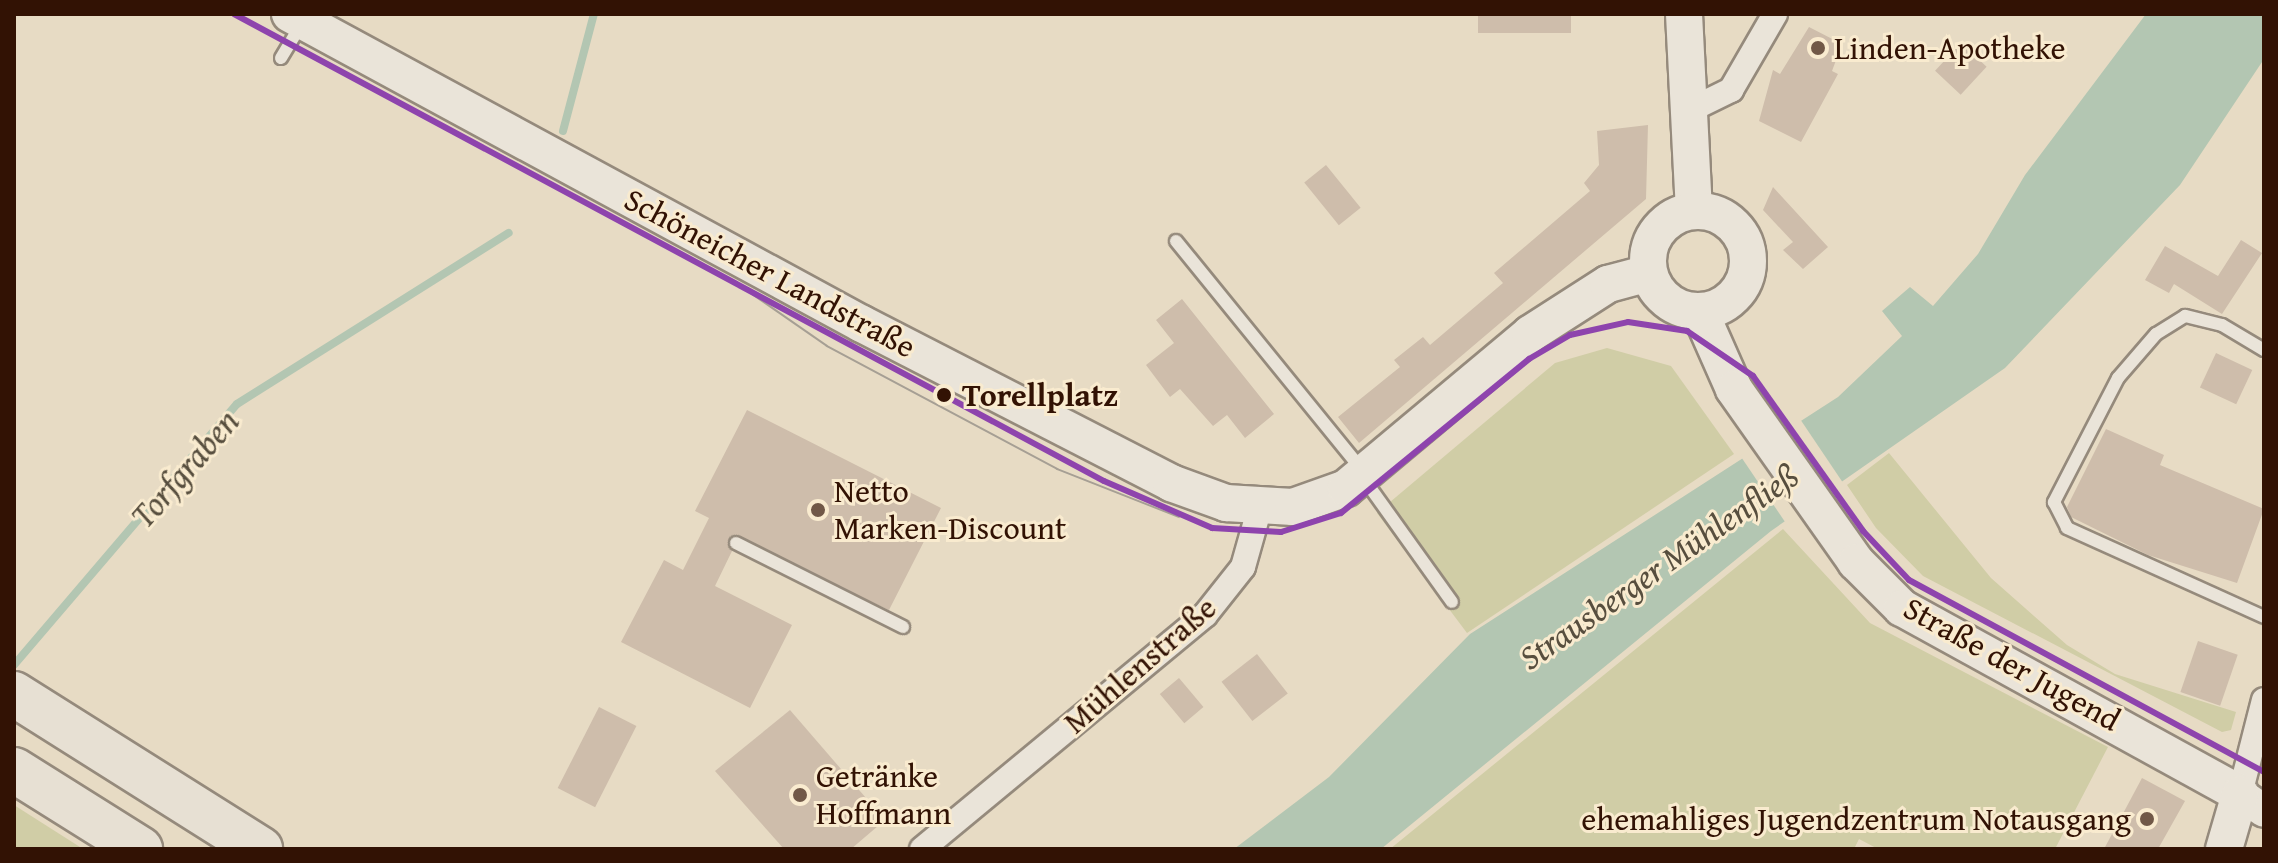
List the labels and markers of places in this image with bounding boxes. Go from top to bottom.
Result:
place label: Linden-Apotheke [1834,29,2066,67]
marker: Linden-Apotheke [1809,39,1827,57]
place label: Torellplatz [962,376,1118,414]
marker: Torellplatz [933,384,955,406]
place label: Netto Marken-Discount [834,473,1066,548]
marker: Netto Marken-Discount [809,501,827,519]
place label: Getränke Hoffmann [816,758,951,833]
marker: Getränke Hoffmann [791,786,809,804]
place label: ehemahliges Jugendzentrum Notausgang [1581,800,2131,838]
marker: ehemahliges Jugendzentrum Notausgang [2138,810,2156,828]

